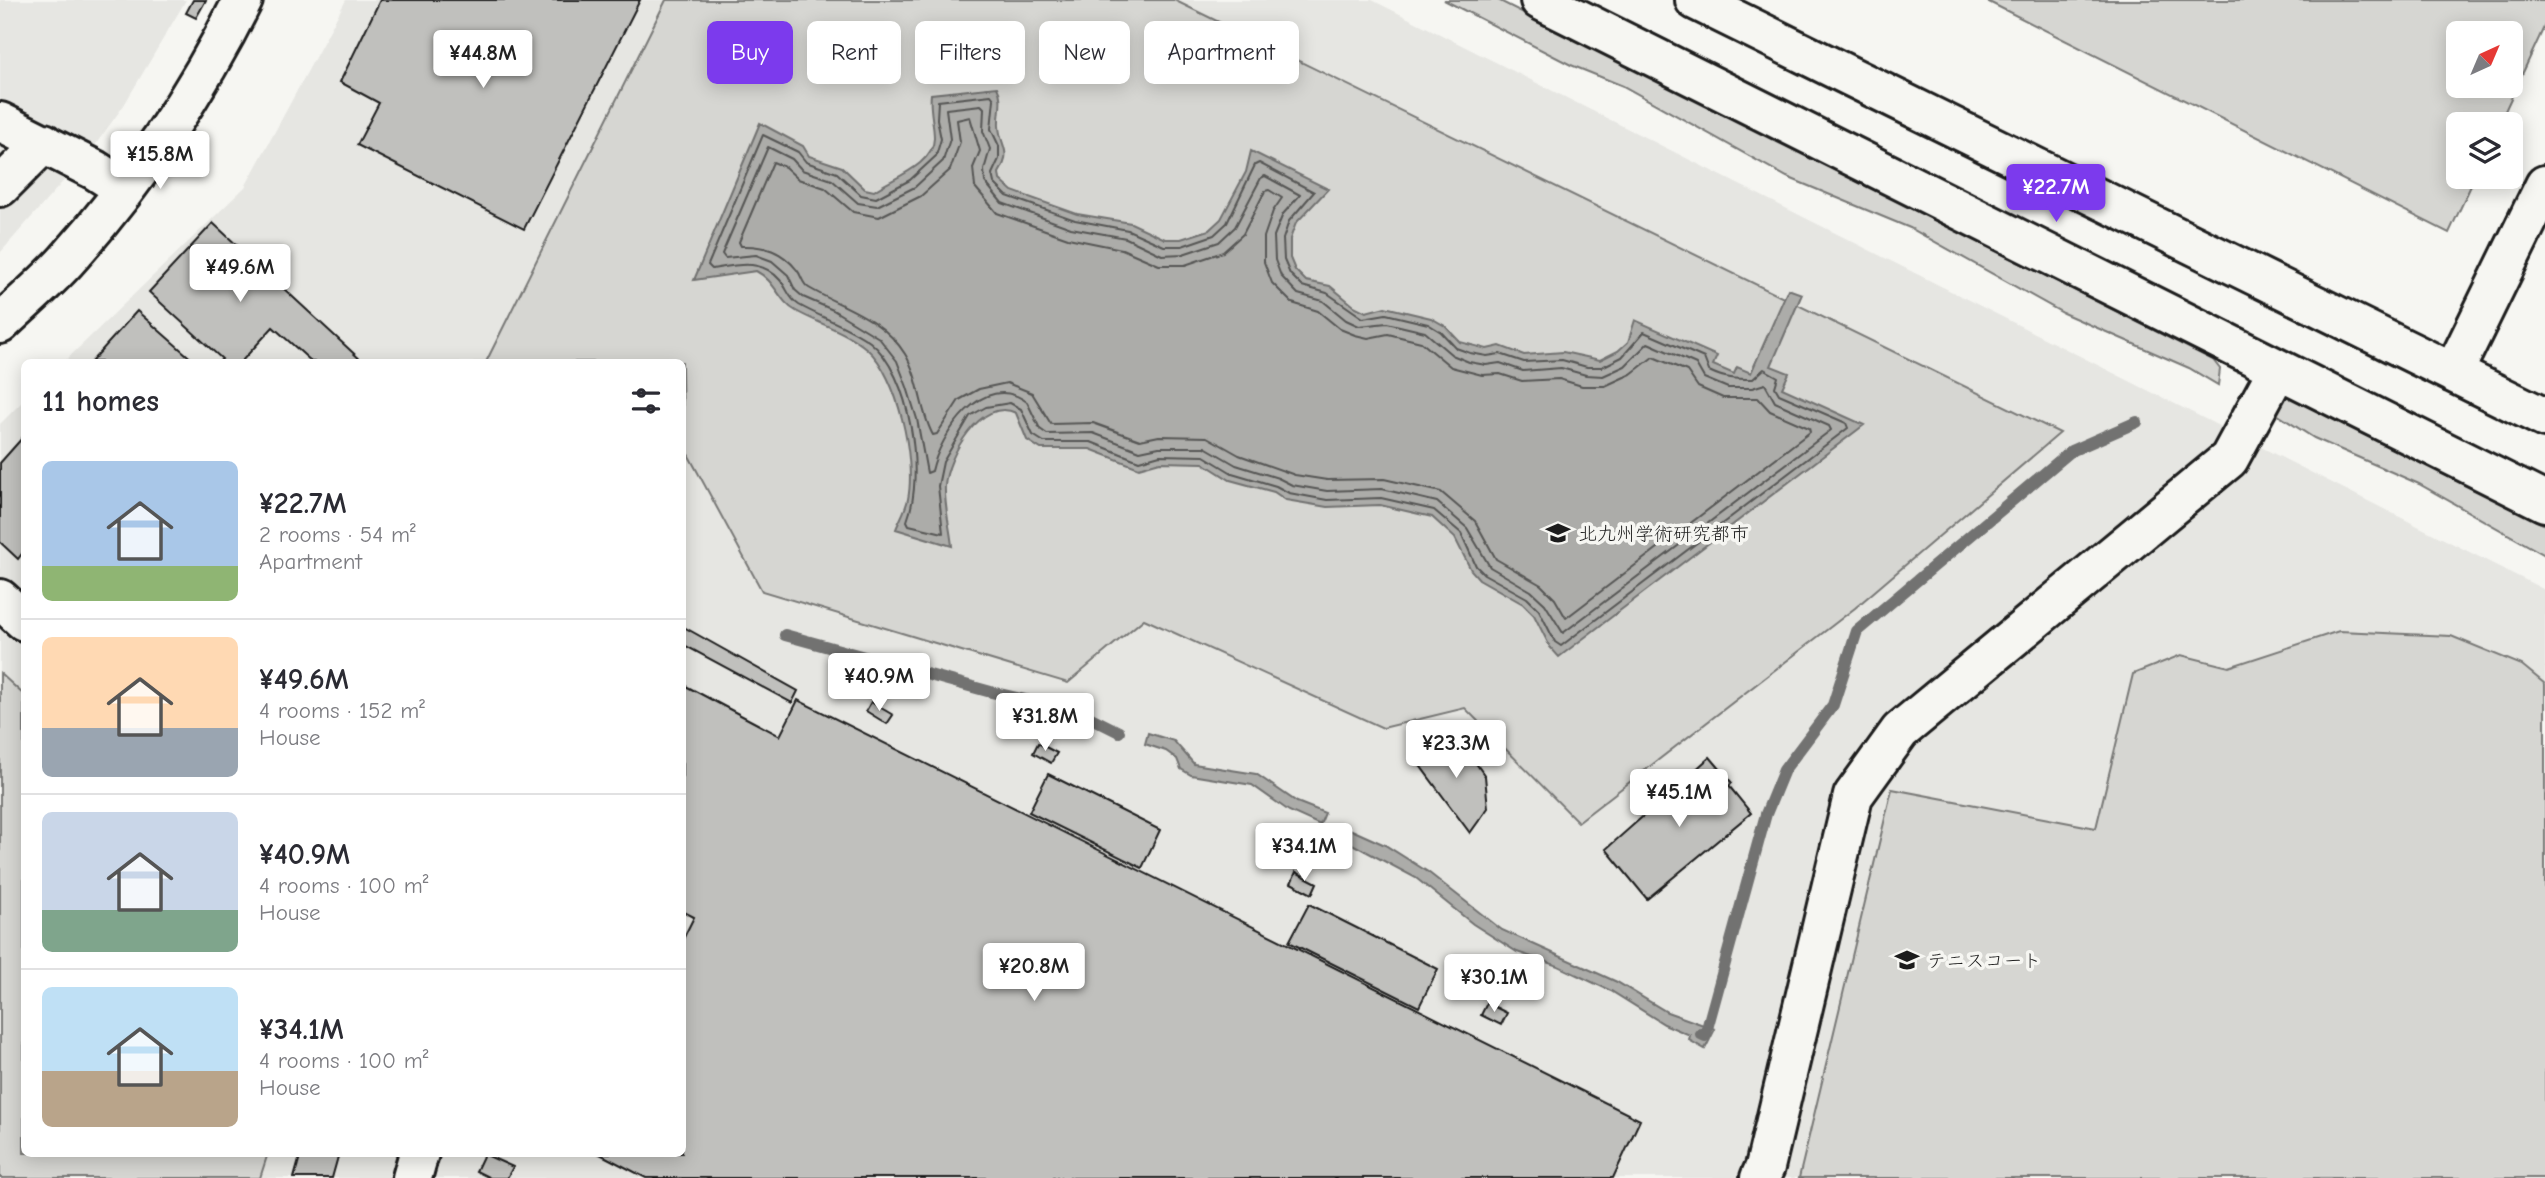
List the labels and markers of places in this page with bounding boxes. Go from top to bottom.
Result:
pin: ¥44.8M [426,31,540,90]
pin: ¥15.8M [103,132,217,191]
pin: ¥22.7M [1999,164,2113,224]
pin: ¥49.6M [183,244,297,304]
school or university icon: 北九州学術研究都市 [1544,519,1572,547]
place label: 北九州学術研究都市 [1578,523,1749,545]
pin: ¥40.9M [822,654,936,713]
pin: ¥31.8M [988,694,1102,753]
pin: ¥23.3M [1399,720,1513,780]
pin: ¥45.1M [1622,770,1736,829]
pin: ¥34.1M [1247,824,1361,883]
pin: ¥20.8M [977,944,1091,1003]
school or university icon: テニスコート [1893,946,1921,974]
place label: テニスコート [1927,950,2041,972]
pin: ¥30.1M [1437,954,1551,1014]

